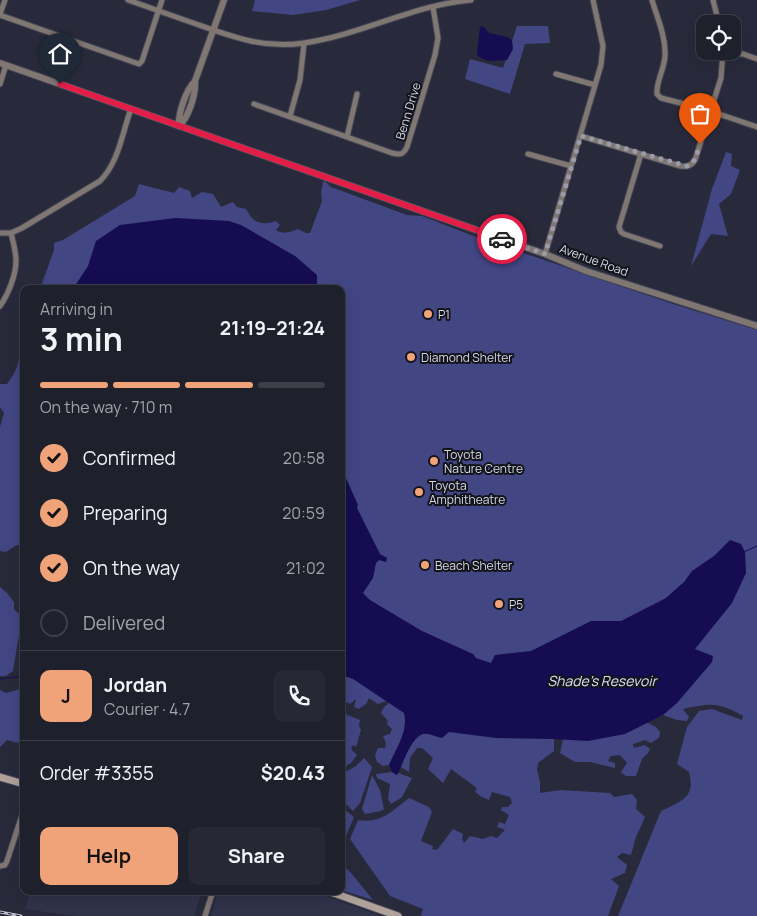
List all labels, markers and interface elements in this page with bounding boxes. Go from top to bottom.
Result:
map controls [696,15,741,60]
button: locate [696,15,741,60]
pin [39,33,81,84]
icon: home [46,40,74,68]
street label: Benn Drive [391,80,425,142]
pin [679,93,721,144]
icon: bag [686,100,714,128]
courier [477,214,527,264]
icon: car [488,225,516,253]
street label: Avenue Road [557,240,631,280]
text: Arriving in [40,298,113,320]
place label: P1 [438,306,450,323]
marker: P1 [422,308,434,320]
text: 21:19–21:24 [220,315,325,341]
text: 3 min [40,317,123,361]
place label: Diamond Shelter [421,349,513,366]
marker: Diamond Shelter [405,351,417,363]
text: On the way · 710 m [40,396,172,418]
icon: check [40,444,68,472]
text: Confirmed [83,445,176,471]
place label: Toyota Nature Centre [444,446,523,477]
text: 20:58 [283,447,325,469]
marker: Toyota Nature Centre [428,455,440,467]
place label: Toyota Amphitheatre [429,477,505,508]
marker: Toyota Amphitheatre [413,486,425,498]
icon: check [40,499,68,527]
text: Preparing [83,500,168,526]
text: 20:59 [282,502,325,524]
icon: check [40,554,68,582]
text: On the way [83,555,180,581]
text: 21:02 [286,557,325,579]
place label: Beach Shelter [435,557,513,574]
marker: Beach Shelter [419,559,431,571]
place label: P5 [509,596,523,613]
marker: P5 [493,598,505,610]
text: Delivered [83,610,165,636]
button: phone [273,670,325,722]
water label: Shade’s Resevoir [547,671,658,690]
text: Jordan [104,672,167,698]
text: J [61,683,71,709]
text: Courier · 4.7 [104,698,190,720]
text: Order #3355 [40,760,154,786]
text: $20.43 [261,760,325,786]
button: Help [40,827,178,885]
button: Share [188,827,325,885]

